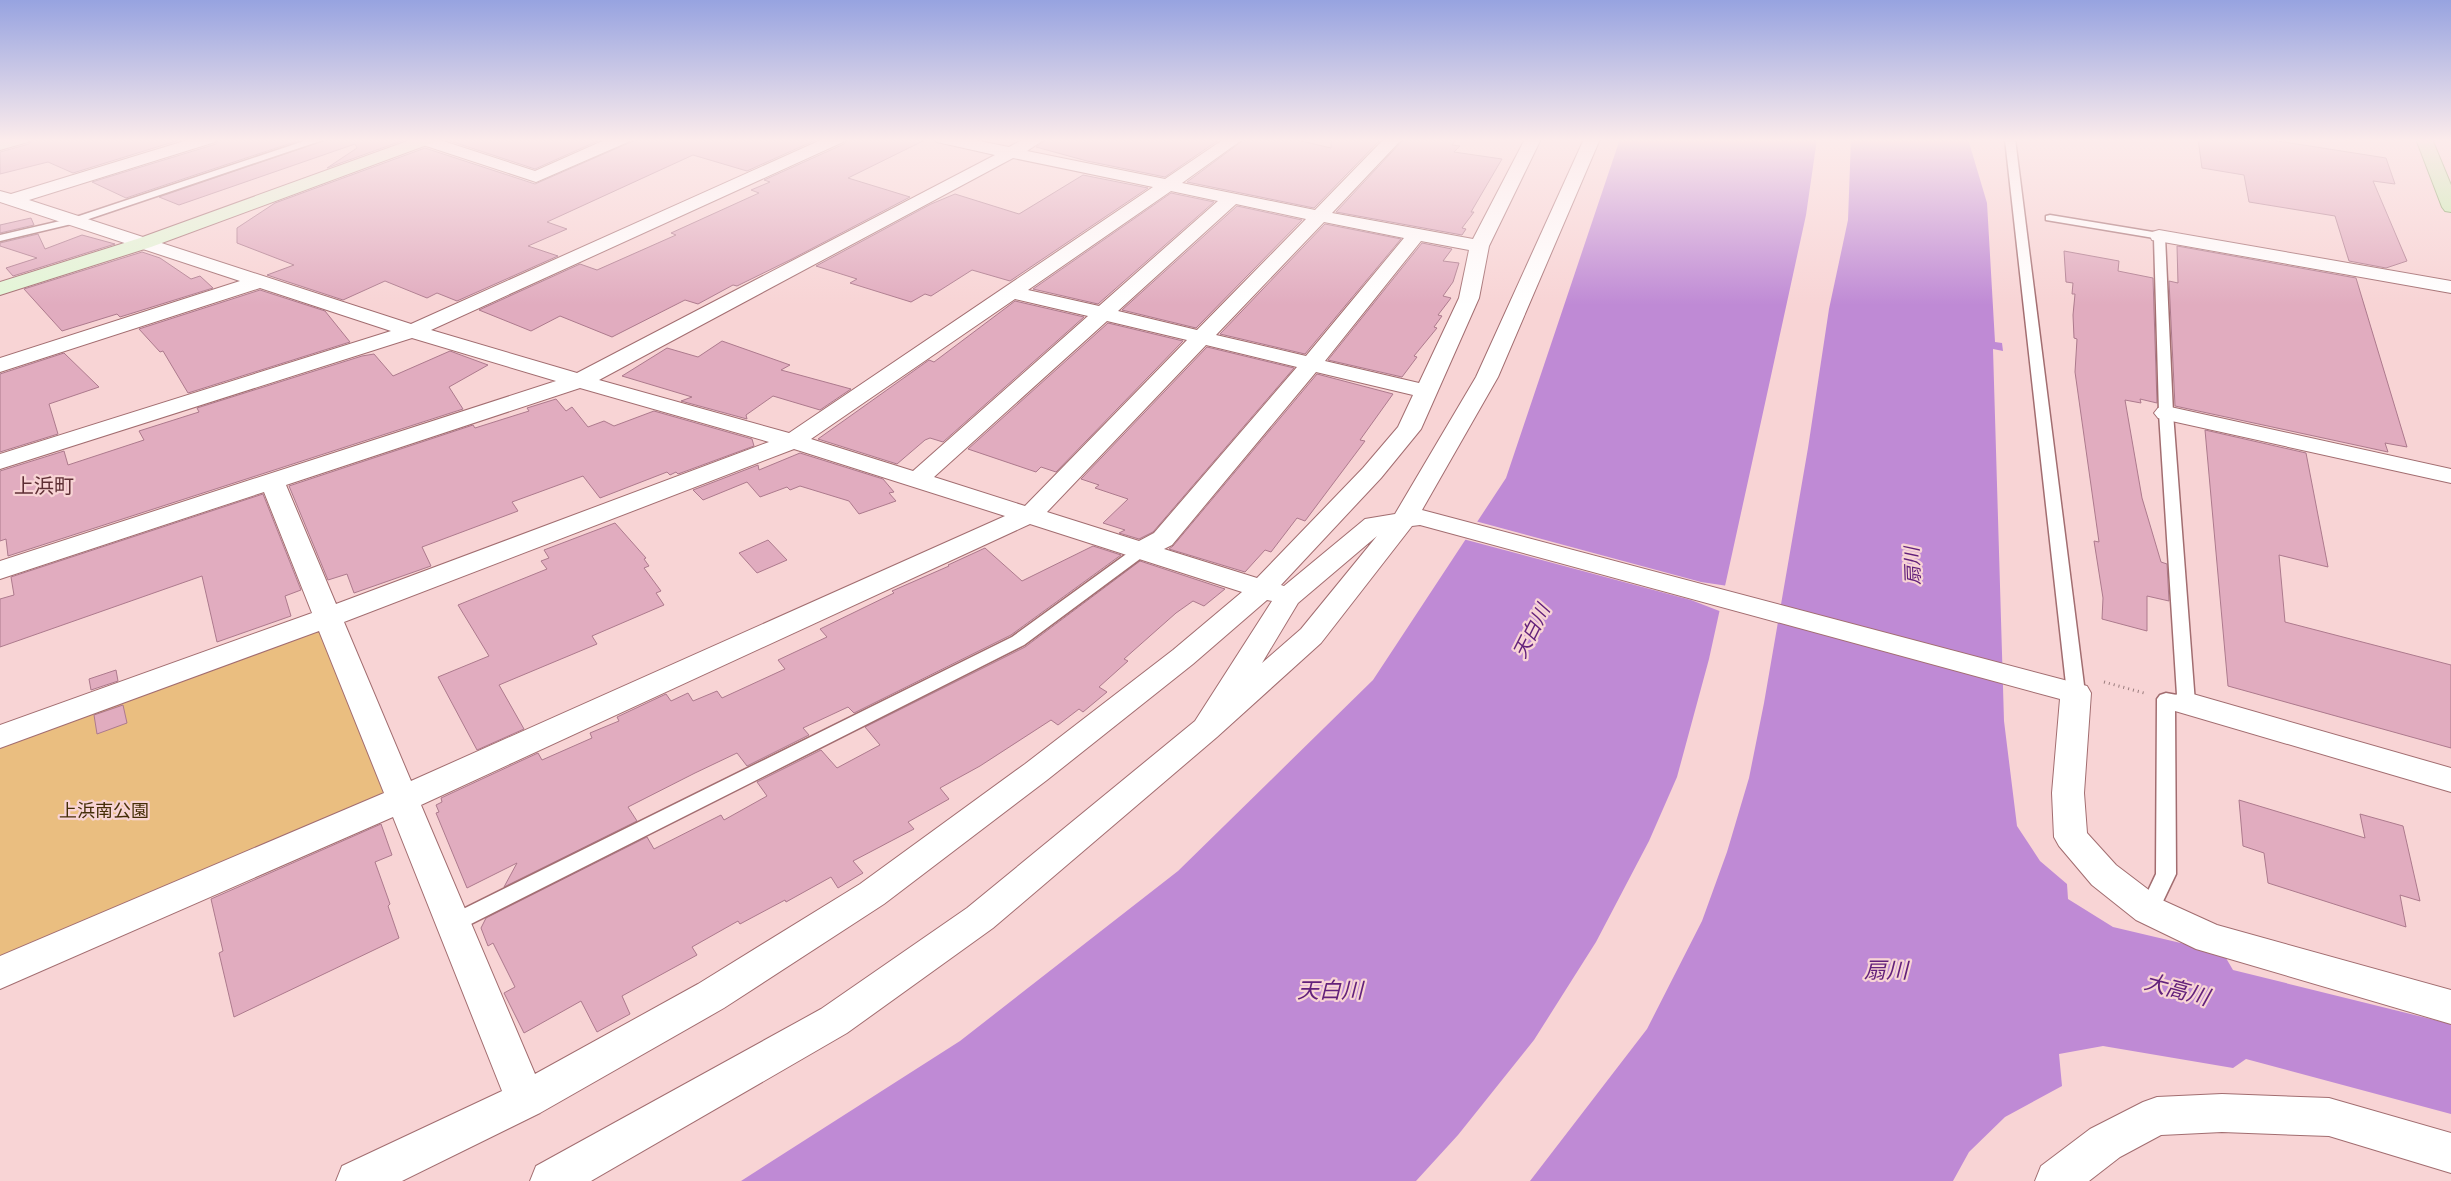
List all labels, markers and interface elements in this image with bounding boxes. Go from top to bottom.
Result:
district label: 上浜町 [14,474,74,498]
water label: 扇川 [1900,545,1925,585]
water label: 天白川 [1508,599,1556,662]
park label: 上浜南公園 [59,800,149,821]
water label: 扇川 [1864,958,1910,983]
water label: 大高川 [2142,969,2214,1011]
water label: 天白川 [1297,978,1365,1003]

